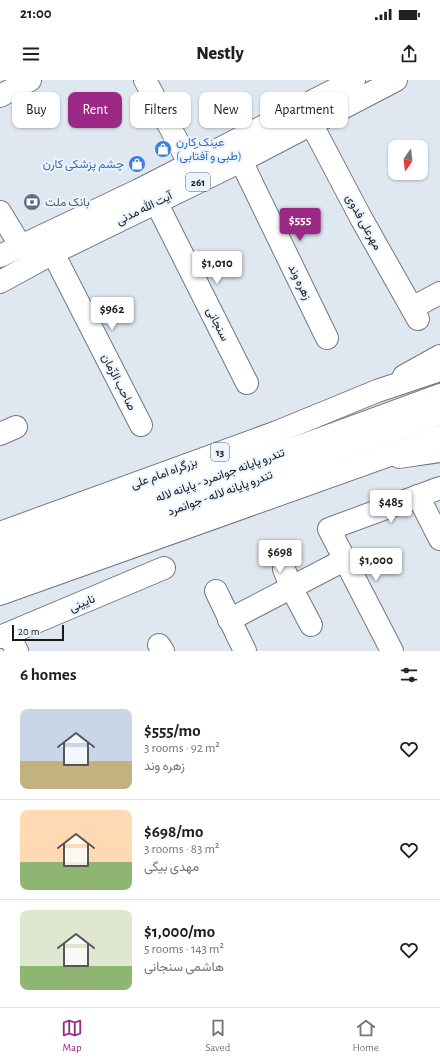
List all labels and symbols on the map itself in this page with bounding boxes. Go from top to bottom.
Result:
place label: عینک کارن (طبی و آفتابی) [176,136,242,164]
shop icon: عینک کارن (طبی و آفتابی) [153,139,173,159]
north arrow [388,140,428,180]
shop icon: چشم پزشکی کارن [127,154,147,174]
place label: چشم پزشکی کارن [43,158,124,172]
road number: 261 [186,173,210,191]
street label: آیت الله مدنی [114,188,176,229]
bank icon: بانک ملت [22,192,42,212]
street label: مهرعلی فدوی [342,192,384,253]
place label: بانک ملت [45,196,90,209]
pin: $555 [276,208,324,242]
pin: $1,010 [184,251,250,285]
street label: زهره وند [284,262,314,303]
pin: $962 [88,297,136,331]
street label: سنجانی [203,305,232,344]
street label: صاحب الزّمان [98,352,139,413]
road number: 13 [211,443,229,461]
street label: تندرو پایانه جوانمرد - پایانه لاله [154,446,287,506]
street label: بزرگراه امام علی [129,455,200,492]
street label: تندرو پایانه لاله - جوانمرد [166,468,275,520]
pin: $485 [367,490,415,524]
pin: $698 [256,540,304,574]
pin: $1,000 [343,548,409,582]
street label: نایینی [67,592,98,616]
scale bar [12,623,64,642]

